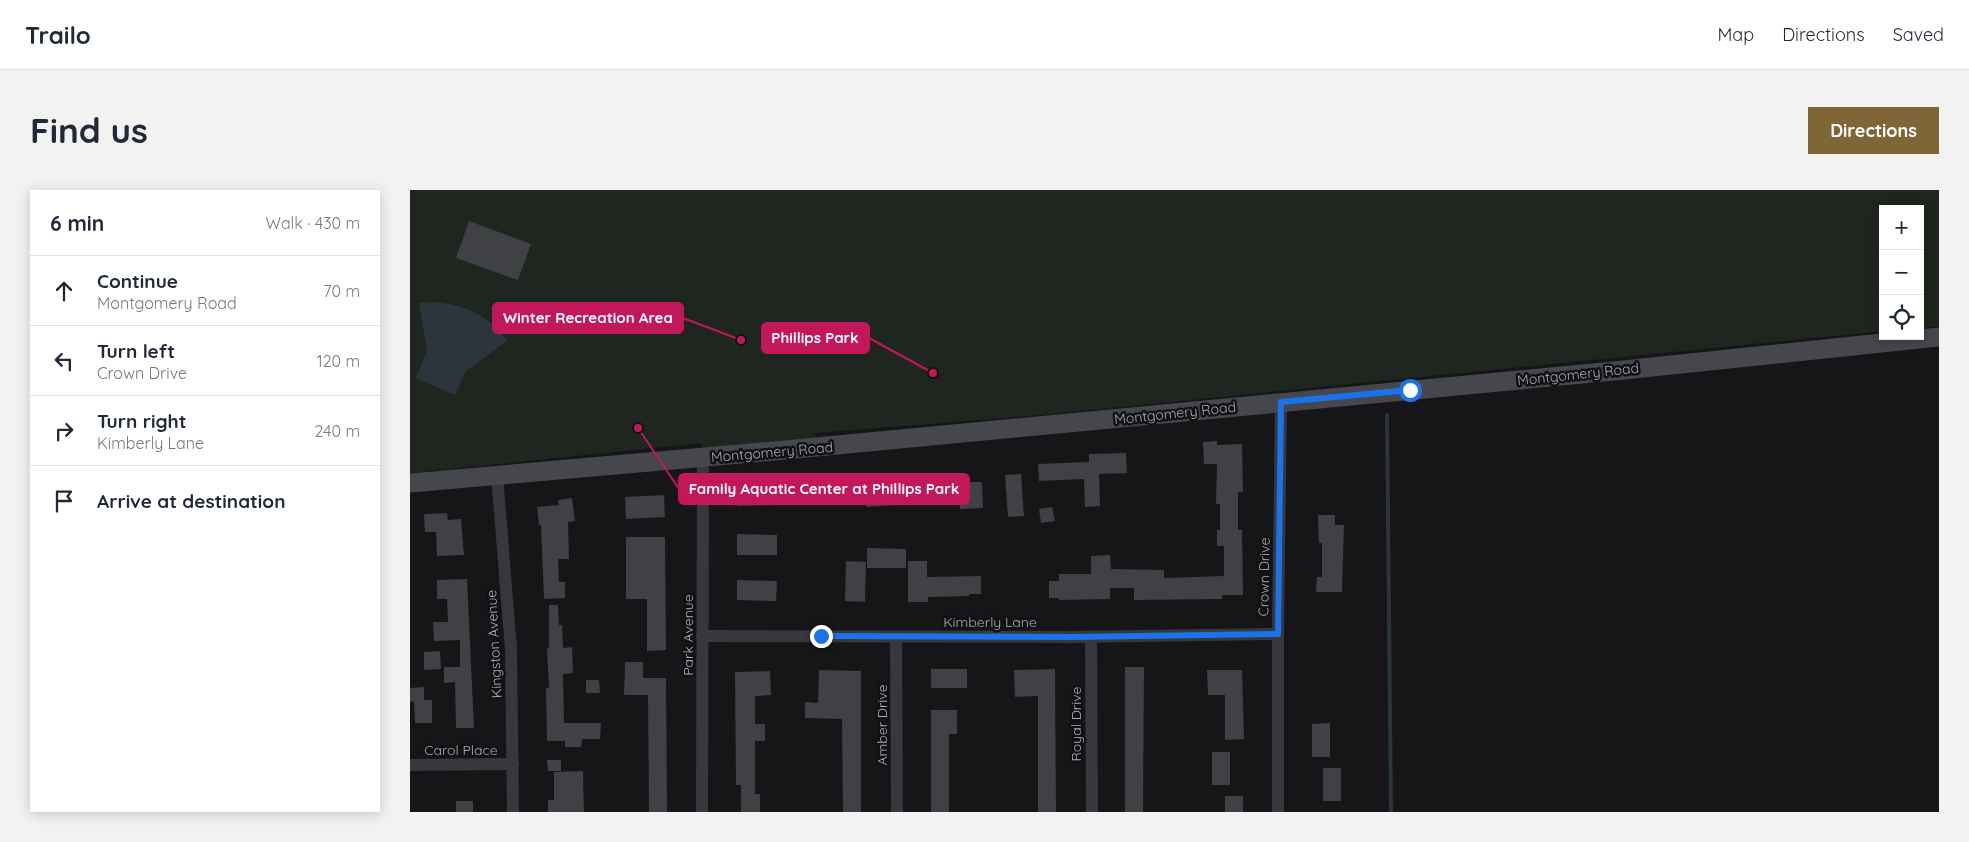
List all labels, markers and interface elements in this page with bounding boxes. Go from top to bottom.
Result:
text: Trailo [25,20,91,50]
text: Map [1717,23,1754,46]
text: Directions [1782,23,1865,46]
text: Saved [1893,23,1944,46]
button: Directions [1808,107,1939,154]
text: Find us [30,108,148,152]
map controls [1879,205,1924,340]
button: + [1879,205,1924,250]
text: 6 min [50,210,104,236]
text: Walk · 430 m [266,213,360,233]
button: − [1879,250,1924,295]
text: Continue [97,269,178,293]
icon: ahead [50,277,78,305]
text: 70 m [323,281,360,301]
text: Montgomery Road [97,293,237,313]
button: locate [1879,295,1924,340]
callout: Winter Recreation Area [493,303,683,333]
text: Winter Recreation Area [503,308,673,327]
callout: Phillips Park [762,323,869,353]
text: Phillips Park [771,328,859,347]
text: Turn left [97,339,175,363]
icon: left [50,347,78,375]
text: 120 m [317,351,360,371]
street label: Montgomery Road [1516,359,1640,389]
text: Crown Drive [97,363,187,383]
route start [1399,379,1422,402]
street label: Montgomery Road [1113,398,1237,428]
text: Turn right [97,409,186,433]
icon: right [50,417,78,445]
text: 240 m [314,421,360,441]
text: Kimberly Lane [97,433,204,453]
street label: Montgomery Road [710,438,834,466]
callout: Family Aquatic Center at Phillips Park [679,474,969,504]
text: Family Aquatic Center at Phillips Park [689,479,959,498]
icon: arrive [50,487,78,515]
text: Arrive at destination [97,489,286,513]
street label: Crown Drive [1254,537,1274,617]
street label: Kingston Avenue [482,589,506,699]
street label: Park Avenue [679,594,697,676]
street label: Kimberly Lane [943,613,1037,631]
route end [810,625,833,648]
street label: Amber Drive [873,684,891,766]
street label: Royal Drive [1067,686,1085,761]
street label: Carol Place [424,741,498,759]

